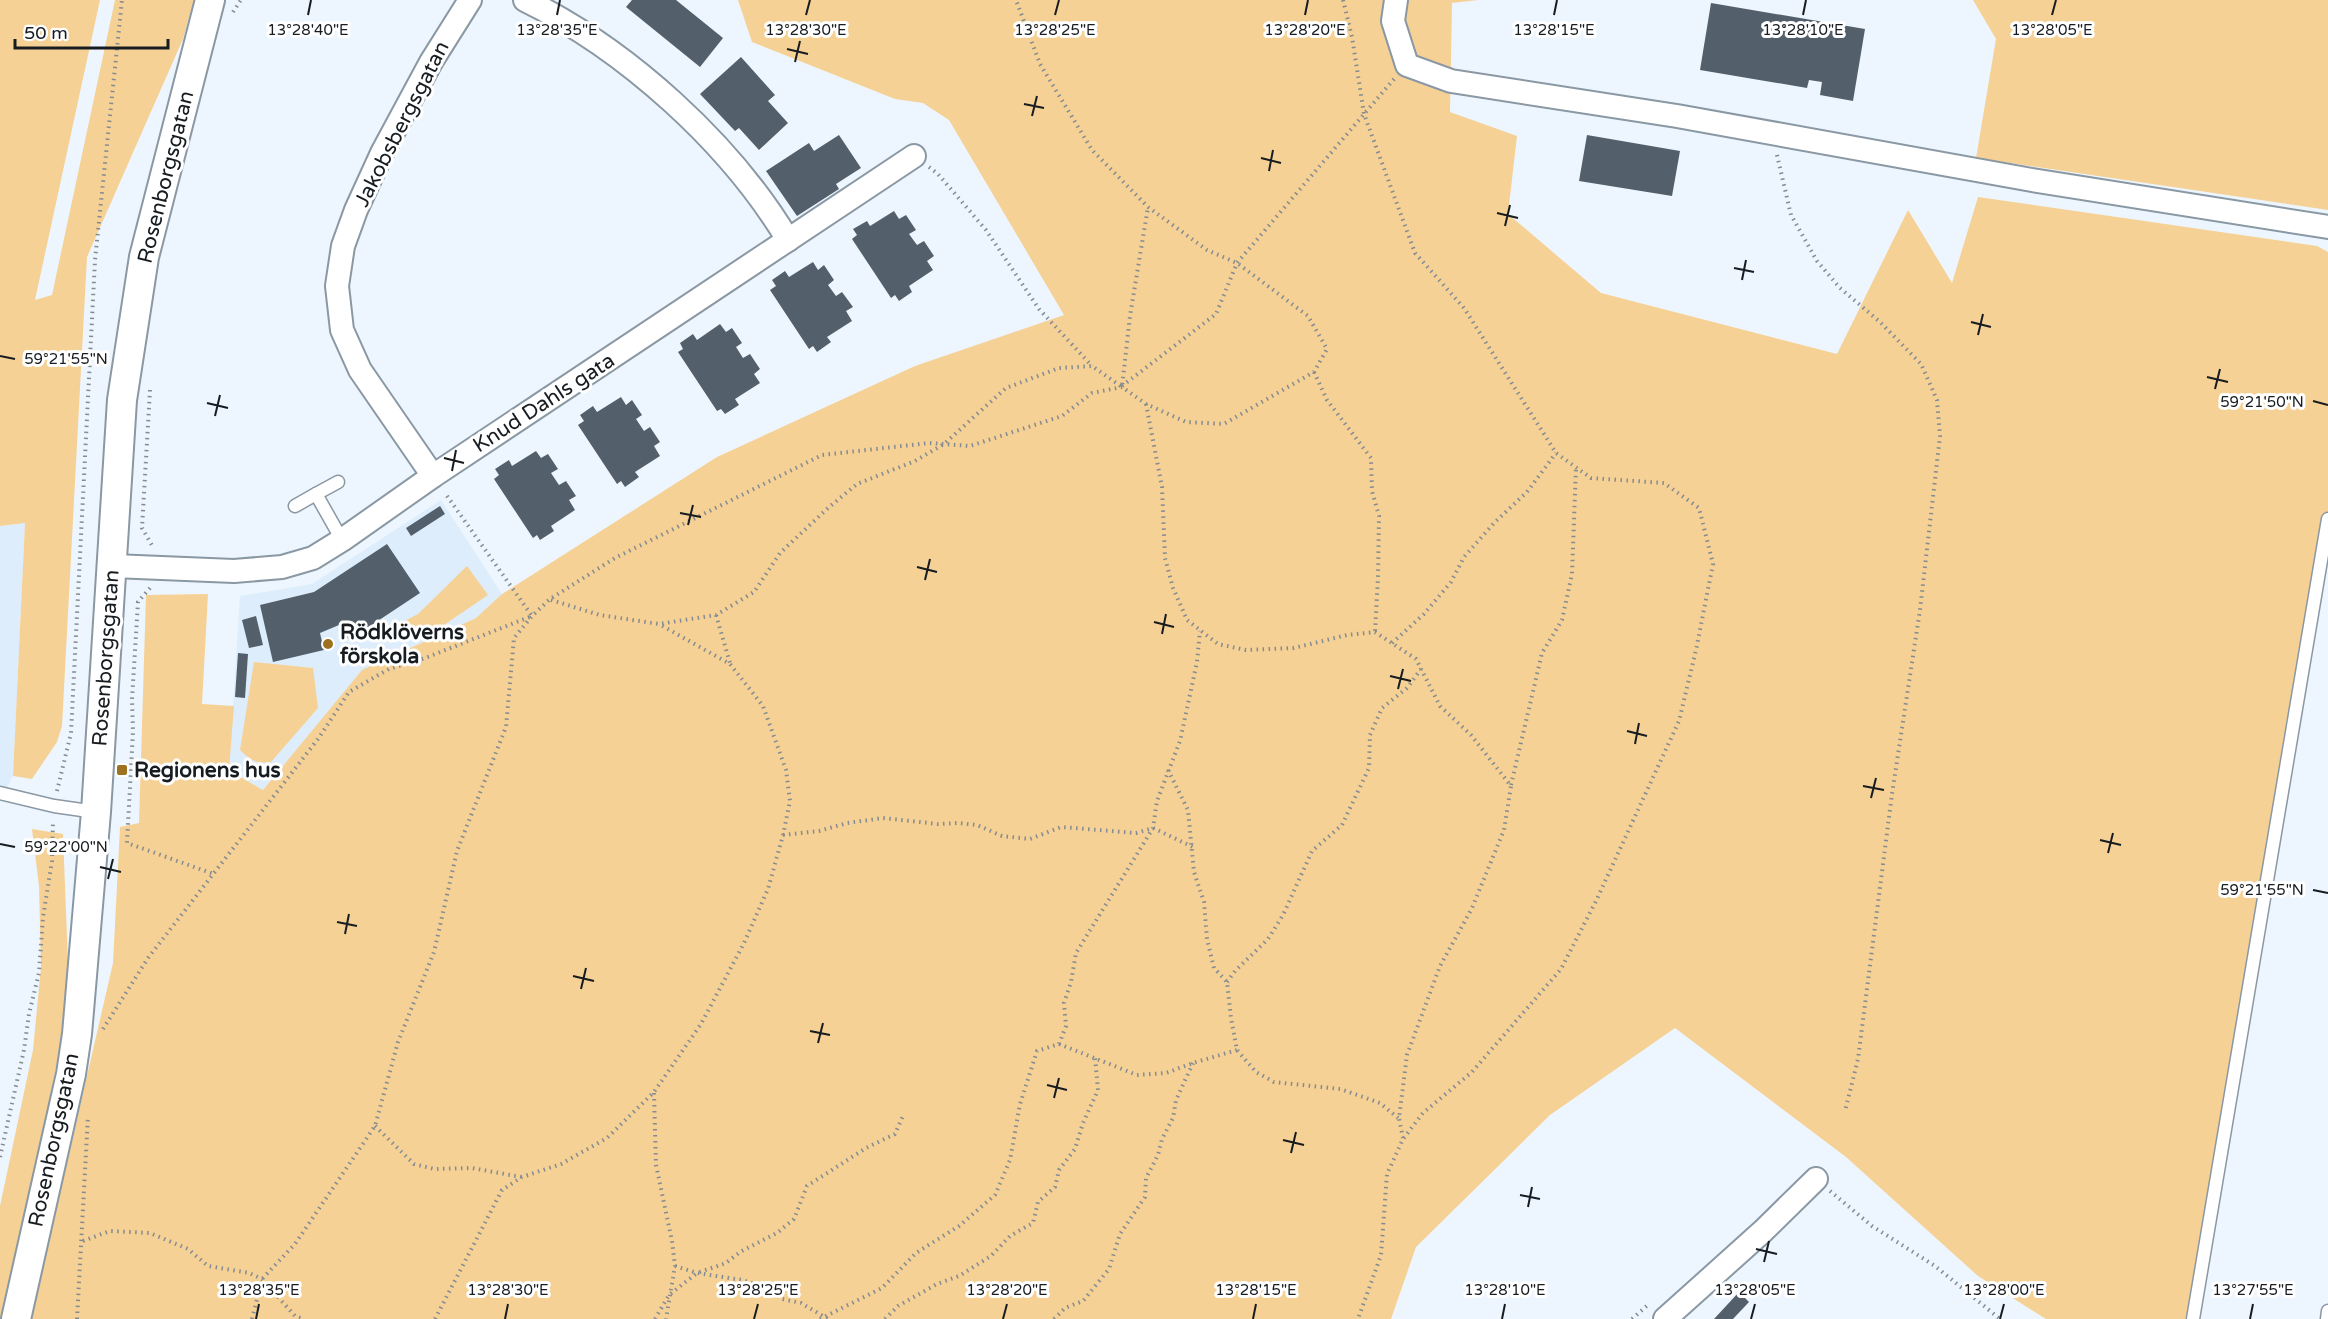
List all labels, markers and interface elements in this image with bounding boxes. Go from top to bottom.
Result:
scale bar [15,12,168,50]
text: 13°28'40"E [267,21,349,39]
text: 13°28'35"E [516,21,598,39]
text: 13°28'30"E [765,21,847,39]
text: 13°28'25"E [1014,21,1096,39]
text: 13°28'20"E [1264,21,1346,39]
text: 13°28'15"E [1513,21,1595,39]
text: 13°28'10"E [1762,21,1844,39]
text: 13°28'05"E [2011,21,2093,39]
text: 50 m [24,22,68,44]
street label: Jakobsbergsgatan [349,37,455,211]
street label: Rosenborgsgatan [132,88,200,266]
street label: Knud Dahls gata [468,348,620,458]
text: 59°21'55"N [24,350,108,368]
text: 59°21'50"N [2220,393,2304,411]
street label: Rosenborgsgatan [87,569,125,747]
place label: Rödklöverns förskola [340,620,464,669]
marker: Rödklöverns förskola [321,637,335,651]
place label: Regionens hus [134,758,281,783]
marker: Regionens hus [115,763,129,777]
text: 59°22'00"N [24,838,108,856]
text: 59°21'55"N [2220,881,2304,899]
street label: Rosenborgsgatan [23,1051,85,1229]
text: 13°28'35"E [218,1281,300,1299]
text: 13°28'30"E [467,1281,549,1299]
text: 13°28'25"E [717,1281,799,1299]
text: 13°28'20"E [966,1281,1048,1299]
text: 13°28'15"E [1215,1281,1297,1299]
text: 13°28'10"E [1464,1281,1546,1299]
text: 13°28'05"E [1714,1281,1796,1299]
text: 13°28'00"E [1963,1281,2045,1299]
text: 13°27'55"E [2212,1281,2294,1299]

